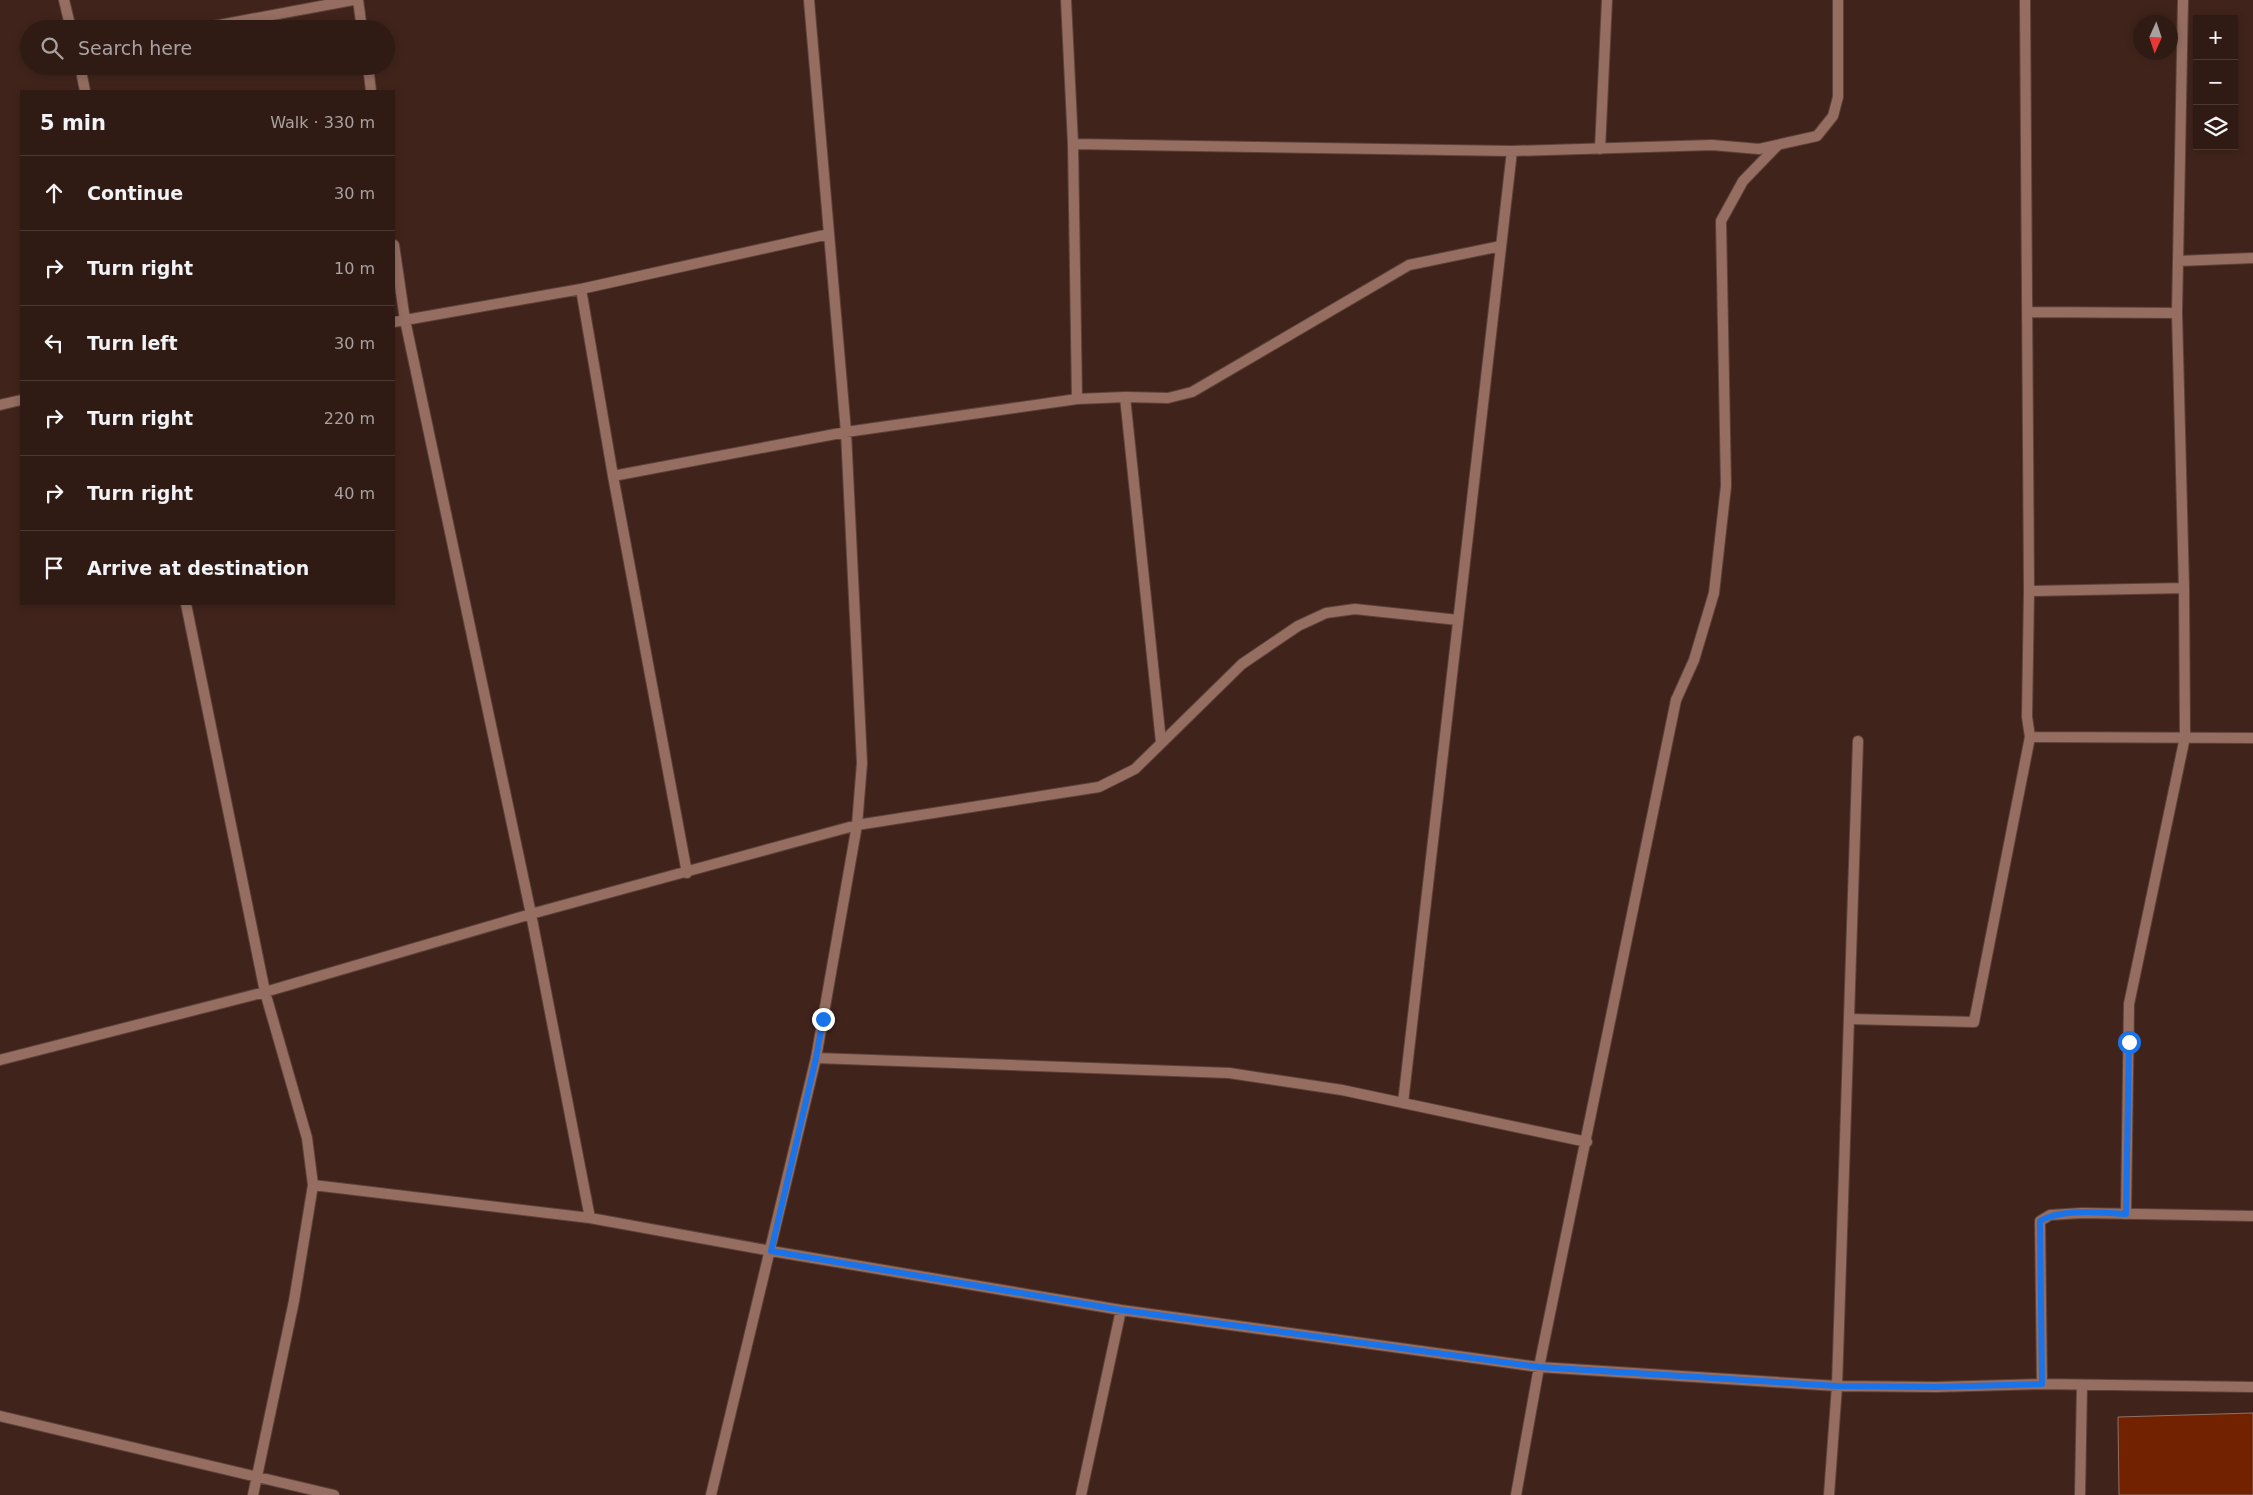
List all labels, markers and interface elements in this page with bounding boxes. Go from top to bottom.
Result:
north arrow [2133,15,2178,60]
map controls [2193,15,2238,150]
button: + [2193,15,2238,60]
search box [20,20,395,75]
icon: search [38,34,66,62]
text: Search here [78,37,192,59]
button: − [2193,60,2238,105]
button: layers [2193,105,2238,150]
text: 5 min [40,111,106,135]
text: Walk · 330 m [270,113,375,132]
icon: ahead [40,179,68,207]
text: Continue [87,182,183,204]
text: 30 m [334,184,375,203]
icon: right [40,254,68,282]
text: Turn right [87,257,193,279]
text: 10 m [334,259,375,278]
icon: left [40,329,68,357]
text: Turn left [87,332,178,354]
text: 30 m [334,334,375,353]
icon: right [40,404,68,432]
text: Turn right [87,407,193,429]
text: 220 m [324,409,375,428]
icon: right [40,479,68,507]
text: Turn right [87,482,193,504]
text: 40 m [334,484,375,503]
icon: arrive [40,554,68,582]
text: Arrive at destination [87,557,309,579]
route end [812,1008,835,1031]
route start [2118,1031,2141,1054]

